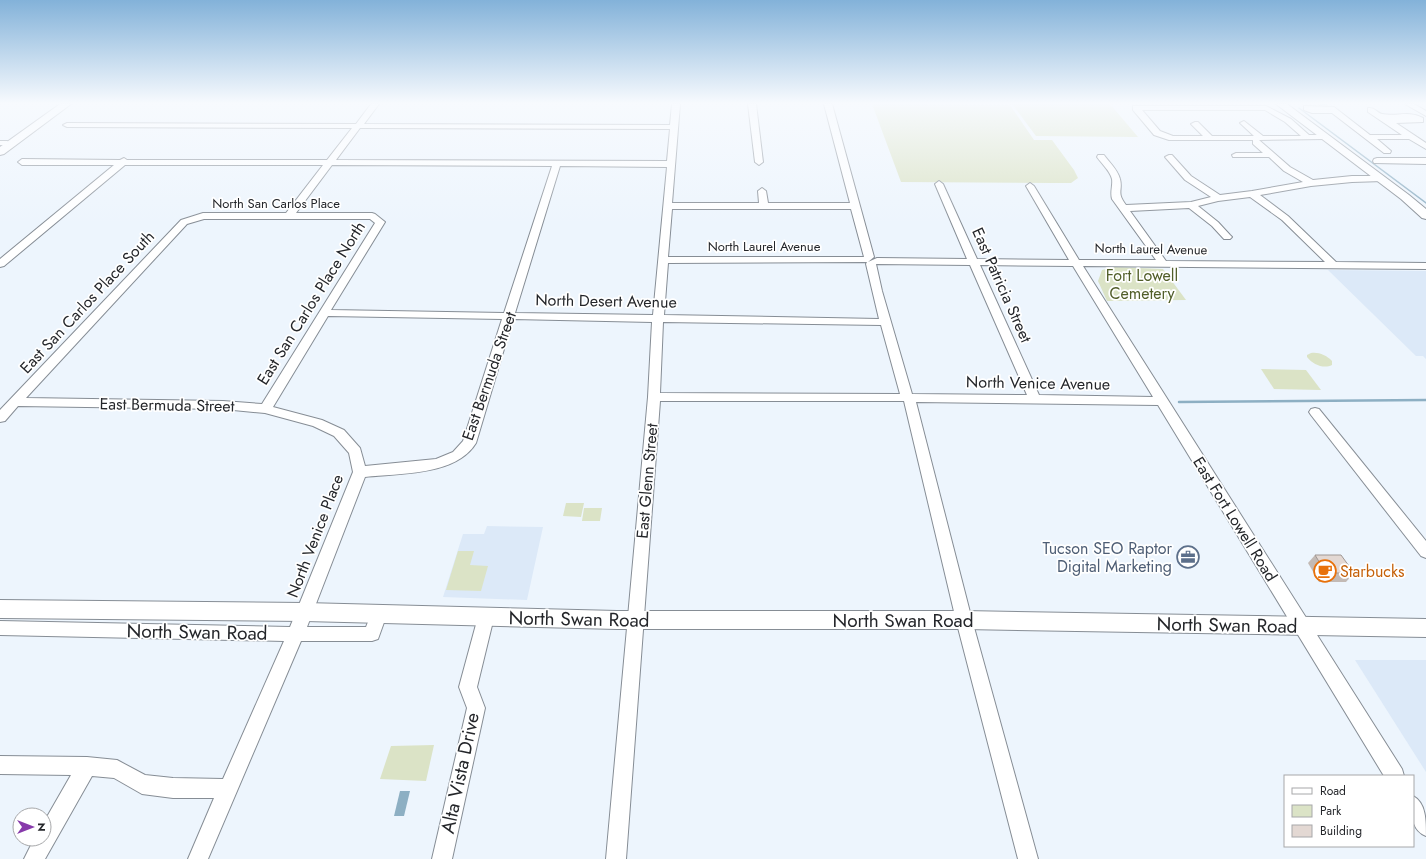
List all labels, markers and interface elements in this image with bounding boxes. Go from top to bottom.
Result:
street label: North San Carlos Place [212,194,340,213]
street label: East San Carlos Place North [251,217,371,389]
street label: East Patricia Street [966,224,1038,346]
street label: East San Carlos Place South [14,225,160,379]
street label: North Laurel Avenue [708,237,821,256]
street label: North Laurel Avenue [1094,239,1208,259]
park label: Fort Lowell Cemetery [1106,264,1178,305]
street label: North Desert Avenue [535,288,677,314]
street label: East Bermuda Street [456,308,522,444]
street label: North Venice Avenue [966,370,1110,396]
street label: East Bermuda Street [99,392,235,418]
street label: East Glenn Street [631,422,664,540]
street label: East Fort Lowell Road [1187,452,1283,586]
street label: North Venice Place [281,471,349,601]
place label: Tucson SEO Raptor Digital Marketing [1043,537,1172,578]
office icon: Tucson SEO Raptor Digital Marketing [1175,544,1201,570]
cafe icon: Starbucks [1312,558,1338,584]
place label: Starbucks [1340,560,1404,583]
street label: North Swan Road [508,604,650,634]
street label: North Swan Road [833,607,973,634]
street label: North Swan Road [1156,610,1298,640]
street label: North Swan Road [126,617,268,647]
street label: Alta Vista Drive [434,710,486,836]
legend [1284,775,1414,847]
text: Road [1320,782,1346,800]
text: Park [1320,802,1342,820]
north arrow [12,807,52,847]
text: Building [1320,822,1362,840]
text: N [34,823,50,831]

